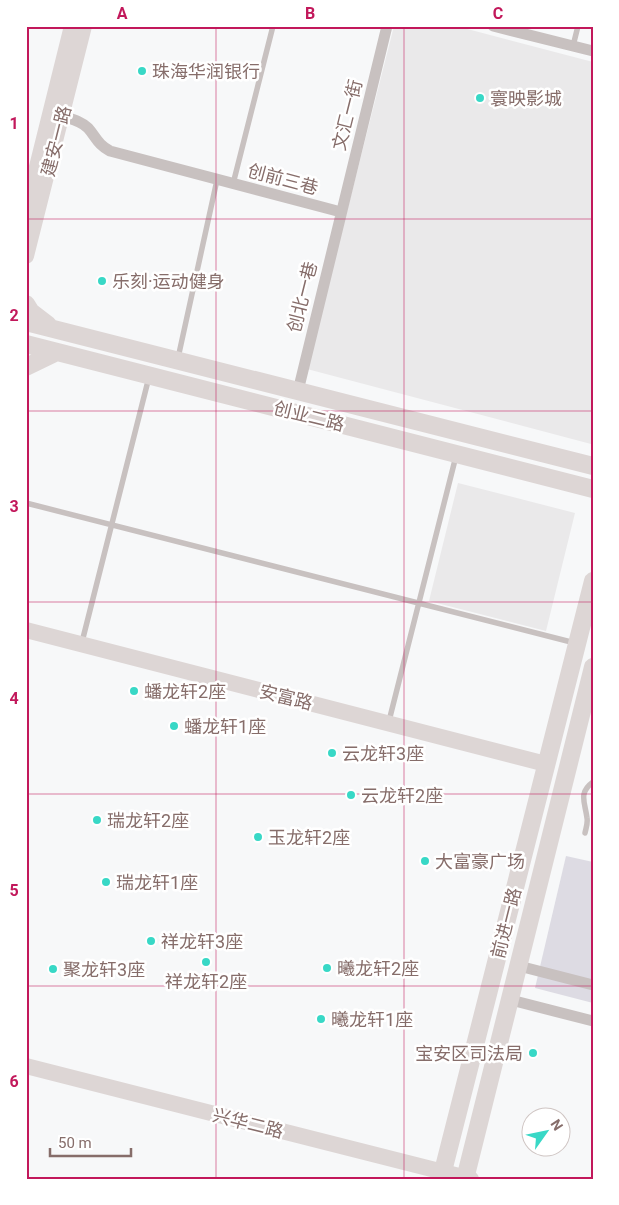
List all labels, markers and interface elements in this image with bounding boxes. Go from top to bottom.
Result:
text: A [117,4,128,23]
text: B [305,4,315,23]
text: C [493,4,503,23]
place label: 珠海华润银行 [152,61,260,82]
marker: 珠海华润银行 [136,65,148,77]
street label: 文汇一街 [328,78,366,152]
place label: 寰映影城 [490,88,562,109]
marker: 寰映影城 [474,92,486,104]
street label: 建安一路 [37,104,75,178]
text: 1 [9,114,19,133]
street label: 创前三巷 [246,160,320,198]
street label: 创北一巷 [283,260,321,334]
place label: 乐刻·运动健身 [112,271,225,292]
marker: 乐刻·运动健身 [96,275,108,287]
text: 2 [9,306,19,325]
street label: 创业二路 [272,397,346,435]
text: 3 [9,497,19,516]
street label: 安富路 [257,680,315,714]
place label: 蟠龙轩2座 [144,681,226,702]
marker: 蟠龙轩2座 [128,685,140,697]
text: 4 [9,689,19,708]
place label: 蟠龙轩1座 [184,716,266,737]
marker: 蟠龙轩1座 [168,720,180,732]
place label: 云龙轩3座 [342,743,424,764]
marker: 云龙轩3座 [326,747,338,759]
place label: 云龙轩2座 [361,785,443,806]
marker: 云龙轩2座 [345,789,357,801]
place label: 瑞龙轩2座 [107,810,189,831]
marker: 瑞龙轩2座 [91,814,103,826]
place label: 玉龙轩2座 [268,827,350,848]
marker: 玉龙轩2座 [252,831,264,843]
place label: 大富豪广场 [435,851,525,872]
marker: 大富豪广场 [419,855,431,867]
place label: 瑞龙轩1座 [116,872,198,893]
marker: 瑞龙轩1座 [100,876,112,888]
text: 5 [9,881,19,900]
street label: 前进一路 [487,886,525,960]
place label: 祥龙轩3座 [161,931,243,952]
marker: 祥龙轩3座 [145,935,157,947]
marker: 祥龙轩2座 [200,956,212,968]
place label: 曦龙轩2座 [337,958,419,979]
place label: 聚龙轩3座 [63,959,145,980]
marker: 曦龙轩2座 [321,962,333,974]
marker: 聚龙轩3座 [47,963,59,975]
place label: 祥龙轩2座 [165,971,247,992]
place label: 曦龙轩1座 [331,1009,413,1030]
marker: 曦龙轩1座 [315,1013,327,1025]
place label: 宝安区司法局 [415,1043,523,1064]
marker: 宝安区司法局 [527,1047,539,1059]
text: 6 [9,1072,19,1091]
street label: 兴华二路 [211,1104,285,1142]
north arrow [522,1108,572,1158]
text: N [547,1116,566,1133]
scale bar [50,1125,131,1157]
text: 50 m [58,1134,92,1152]

